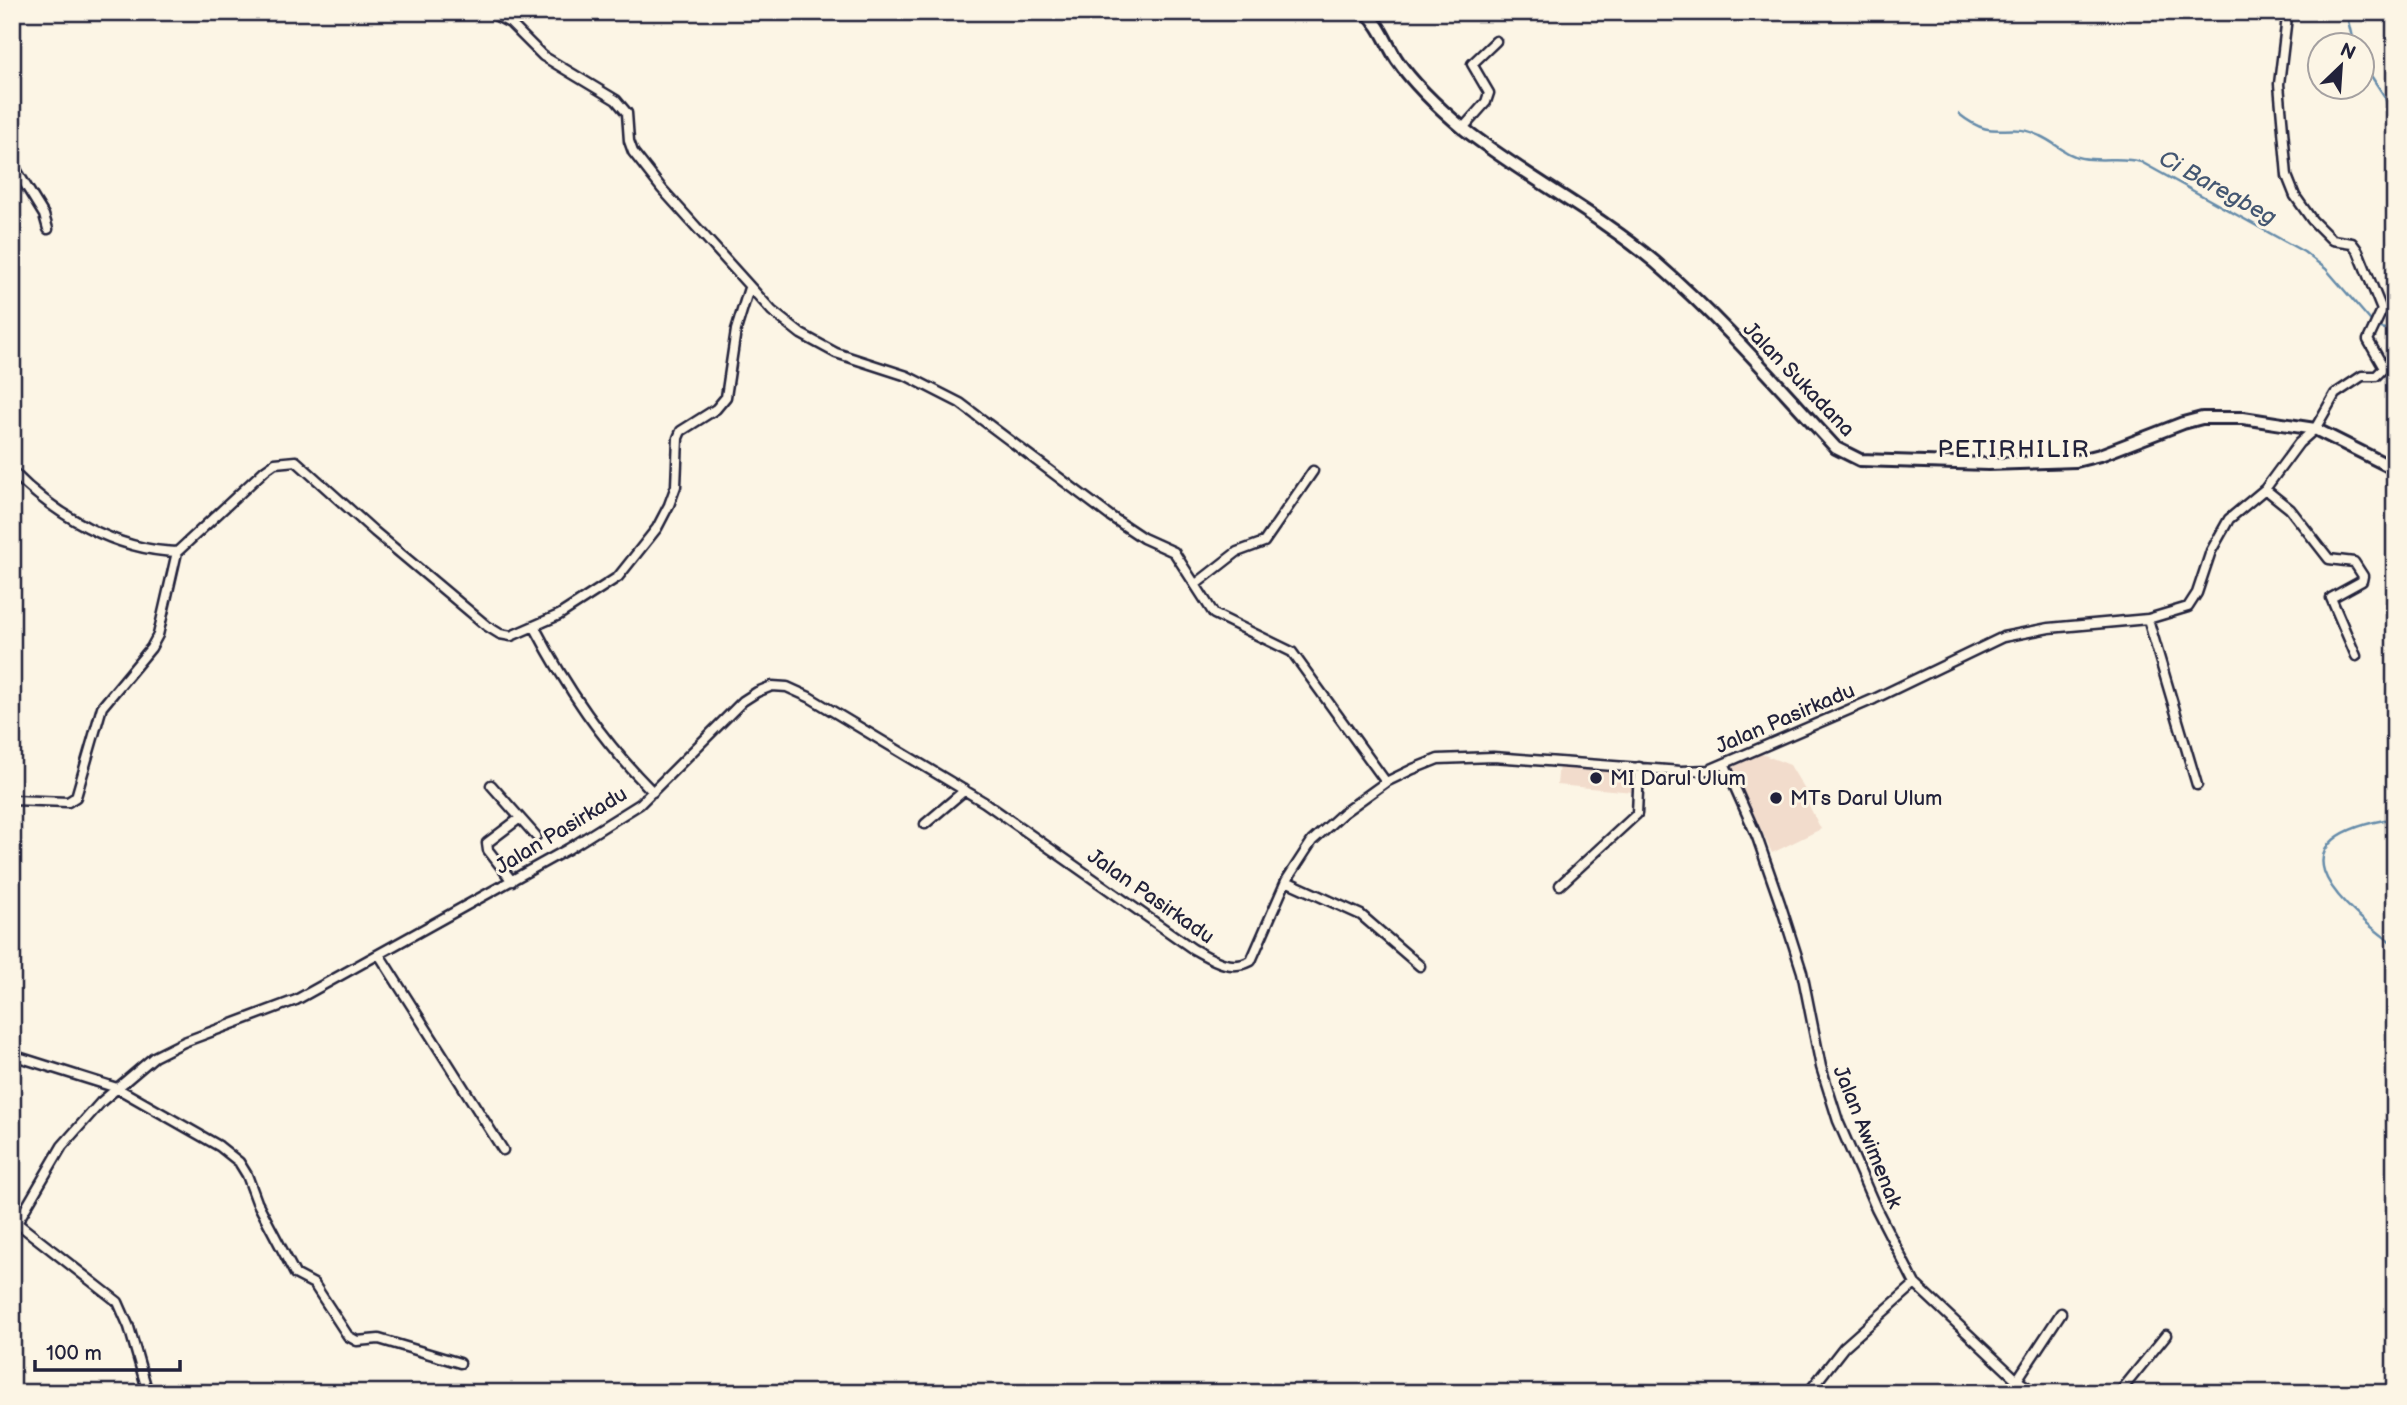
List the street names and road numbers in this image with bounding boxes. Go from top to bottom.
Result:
street label: Jalan Sukadana [1738,317,1860,442]
street label: Jalan Pasirkadu [1712,678,1859,759]
street label: Jalan Pasirkadu [491,781,632,880]
street label: Jalan Pasirkadu [1082,843,1219,949]
street label: Jalan Awimenak [1828,1062,1908,1213]

